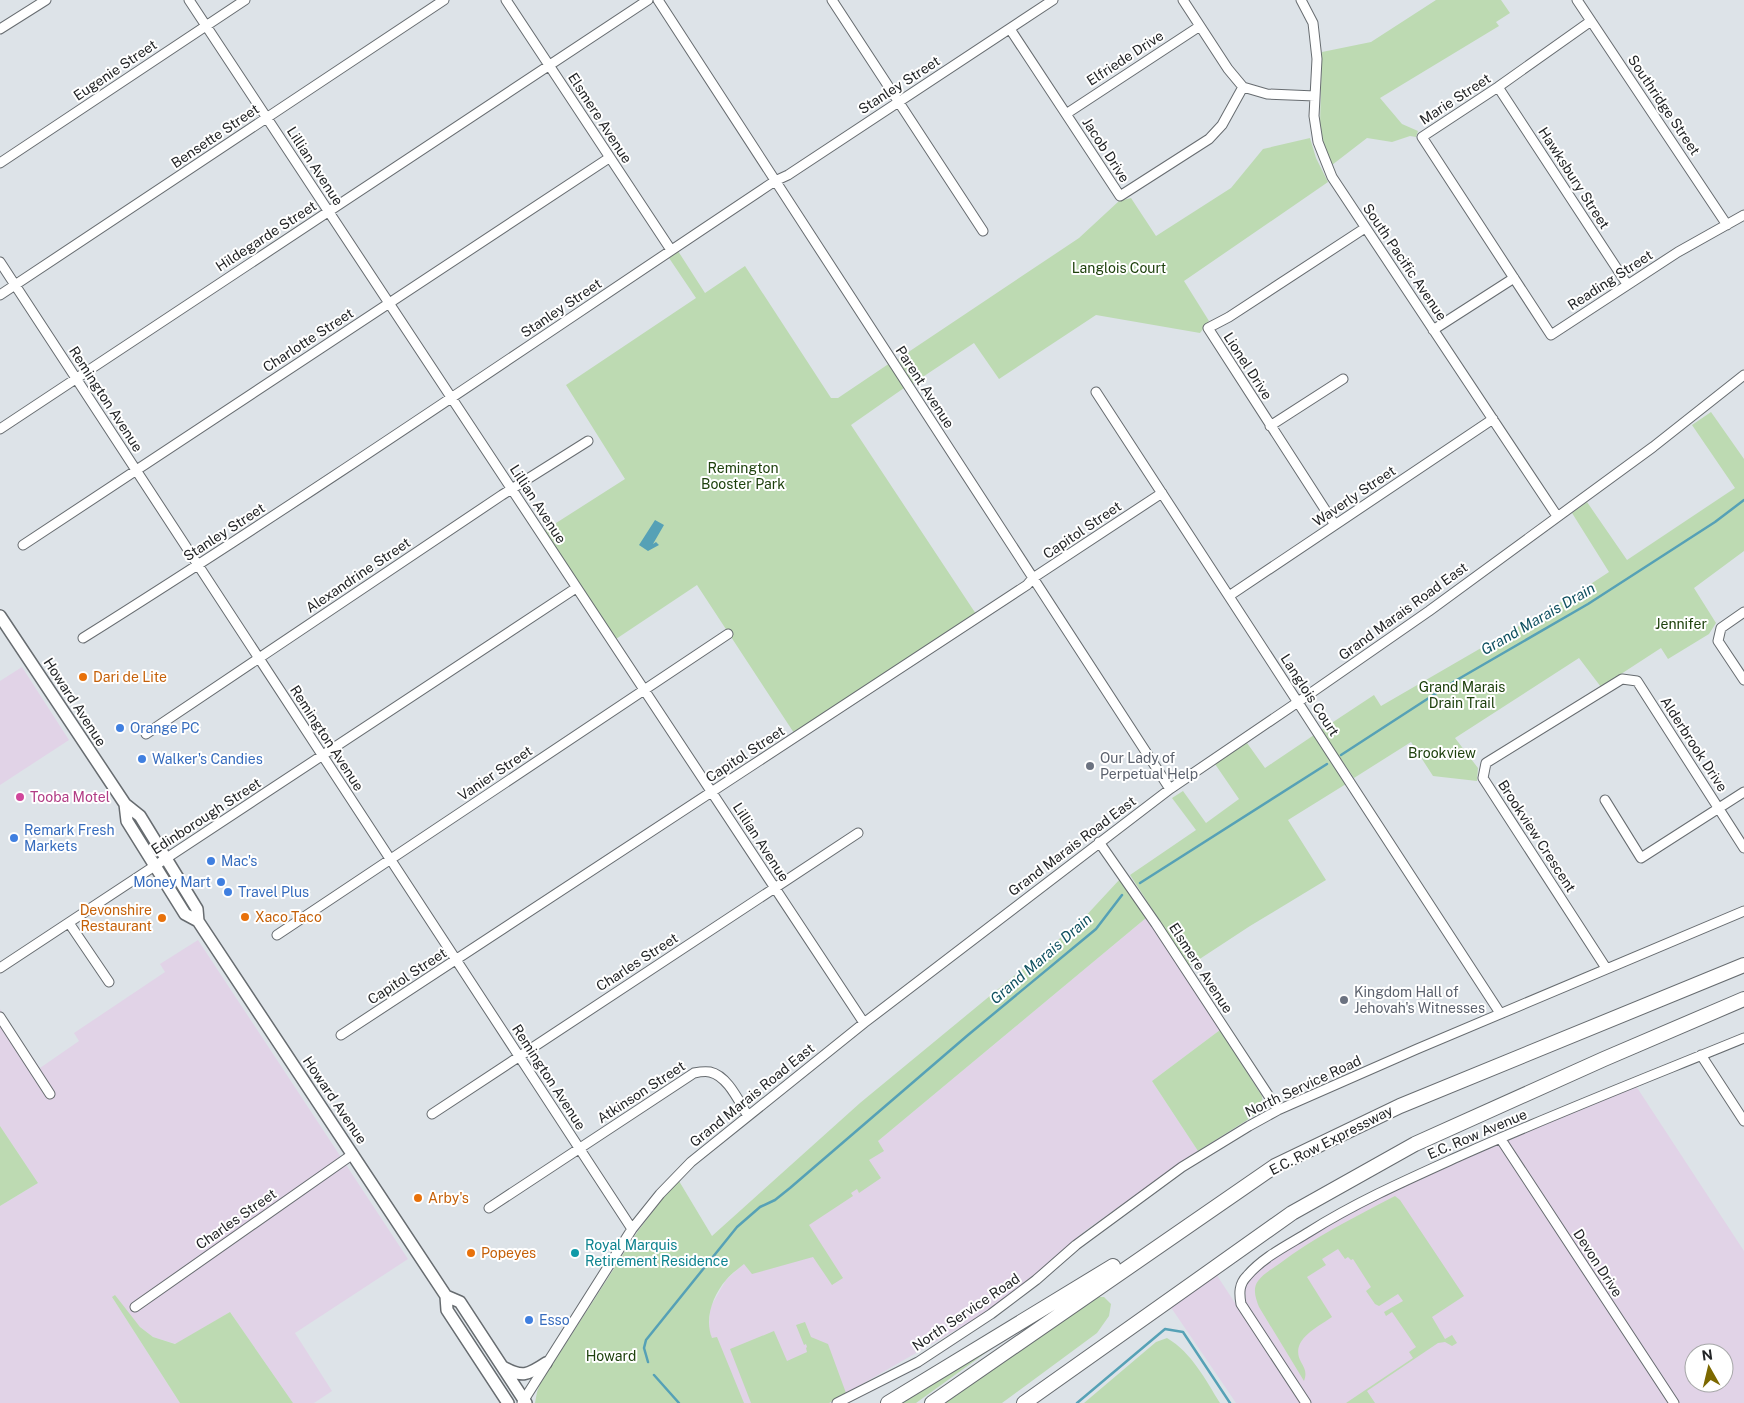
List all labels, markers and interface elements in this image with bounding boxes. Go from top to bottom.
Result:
street label: Elfriede Drive [1084,27,1166,89]
street label: Eugenie Street [70,36,160,104]
street label: Southridge Street [1625,52,1703,158]
street label: Stanley Street [855,53,943,117]
street label: Elsmere Avenue [565,70,635,166]
street label: Marie Street [1417,70,1493,128]
street label: Bensette Street [168,101,262,171]
street label: Jacob Drive [1079,115,1133,185]
street label: Lillian Avenue [284,124,346,208]
street label: Hawksbury Street [1535,124,1613,232]
street label: Hildegarde Street [213,198,319,274]
street label: South Pacific Avenue [1360,200,1450,324]
street label: Reading Street [1565,247,1655,313]
park label: Langlois Court [1072,260,1166,276]
street label: Stanley Street [518,275,604,341]
street label: Charlotte Street [260,305,356,375]
street label: Lionel Drive [1220,330,1276,403]
street label: Remington Avenue [66,343,146,455]
street label: Parent Avenue [893,343,957,431]
park label: Remington Booster Park [701,460,785,492]
street label: Lillian Avenue [507,462,569,546]
street label: Waverly Street [1310,462,1398,530]
street label: Capitol Street [1040,498,1124,562]
street label: Stanley Street [180,500,268,564]
street label: Alexandrine Street [303,534,413,616]
street label: Grand Marais Road East [1336,559,1470,663]
water label: Grand Marais Drain [1478,579,1598,658]
park label: Jennifer [1655,616,1707,632]
street label: Langlois Court [1278,651,1342,739]
street label: Howard Avenue [40,655,110,749]
place label: Dari de Lite [93,669,167,685]
marker: Dari de Lite [77,671,89,683]
park label: Grand Marais Drain Trail [1419,679,1505,711]
street label: Remington Avenue [287,682,367,794]
street label: Alderbrook Drive [1657,694,1731,794]
place label: Orange PC [130,720,200,736]
marker: Orange PC [114,722,126,734]
street label: Capitol Street [703,723,787,785]
street label: Vanier Street [455,742,535,804]
park label: Brookview [1408,745,1476,761]
place label: Our Lady of Perpetual Help [1100,750,1198,782]
place label: Walker's Candies [152,751,263,767]
marker: Walker's Candies [136,753,148,765]
marker: Our Lady of Perpetual Help [1084,760,1096,772]
street label: Edinborough Street [148,775,264,857]
street label: Brookview Crescent [1495,777,1579,895]
place label: Tooba Motel [30,789,110,805]
marker: Tooba Motel [14,791,26,803]
street label: Grand Marais Road East [1005,793,1139,899]
street label: Lillian Avenue [730,800,792,884]
place label: Remark Fresh Markets [24,822,114,854]
marker: Remark Fresh Markets [8,832,20,844]
place label: Mac's [221,853,257,869]
marker: Mac's [205,855,217,867]
place label: Money Mart [133,874,211,890]
marker: Money Mart [215,876,227,888]
place label: Travel Plus [238,884,309,900]
marker: Travel Plus [222,886,234,898]
place label: Devonshire Restaurant [80,902,152,934]
place label: Xaco Taco [255,909,322,925]
water label: Grand Marais Drain [986,910,1095,1007]
marker: Xaco Taco [239,911,251,923]
marker: Devonshire Restaurant [156,912,168,924]
street label: Elsmere Avenue [1166,920,1236,1016]
street label: Charles Street [593,930,681,994]
street label: Capitol Street [365,945,449,1007]
place label: Kingdom Hall of Jehovah's Witnesses [1354,984,1485,1016]
marker: Kingdom Hall of Jehovah's Witnesses [1338,994,1350,1006]
street label: Remington Avenue [509,1021,589,1133]
street label: Grand Marais Road East [687,1040,817,1150]
street label: North Service Road [1243,1052,1363,1120]
street label: Howard Avenue [300,1053,370,1147]
street label: Atkinson Street [594,1058,688,1126]
street label: E.C. Row Expressway [1267,1102,1396,1178]
street label: E.C. Row Avenue [1425,1106,1529,1162]
street label: Charles Street [193,1185,279,1253]
place label: Arby's [428,1190,469,1206]
marker: Arby's [412,1192,424,1204]
street label: Devon Drive [1570,1226,1626,1300]
place label: Royal Marquis Retirement Residence [585,1237,728,1269]
place label: Popeyes [481,1245,536,1261]
marker: Popeyes [465,1247,477,1259]
marker: Royal Marquis Retirement Residence [569,1247,581,1259]
street label: North Service Road [909,1270,1023,1354]
place label: Esso [539,1312,570,1328]
marker: Esso [523,1314,535,1326]
north arrow [1684,1343,1734,1393]
text: N [1701,1346,1714,1364]
park label: Howard [586,1348,636,1364]

